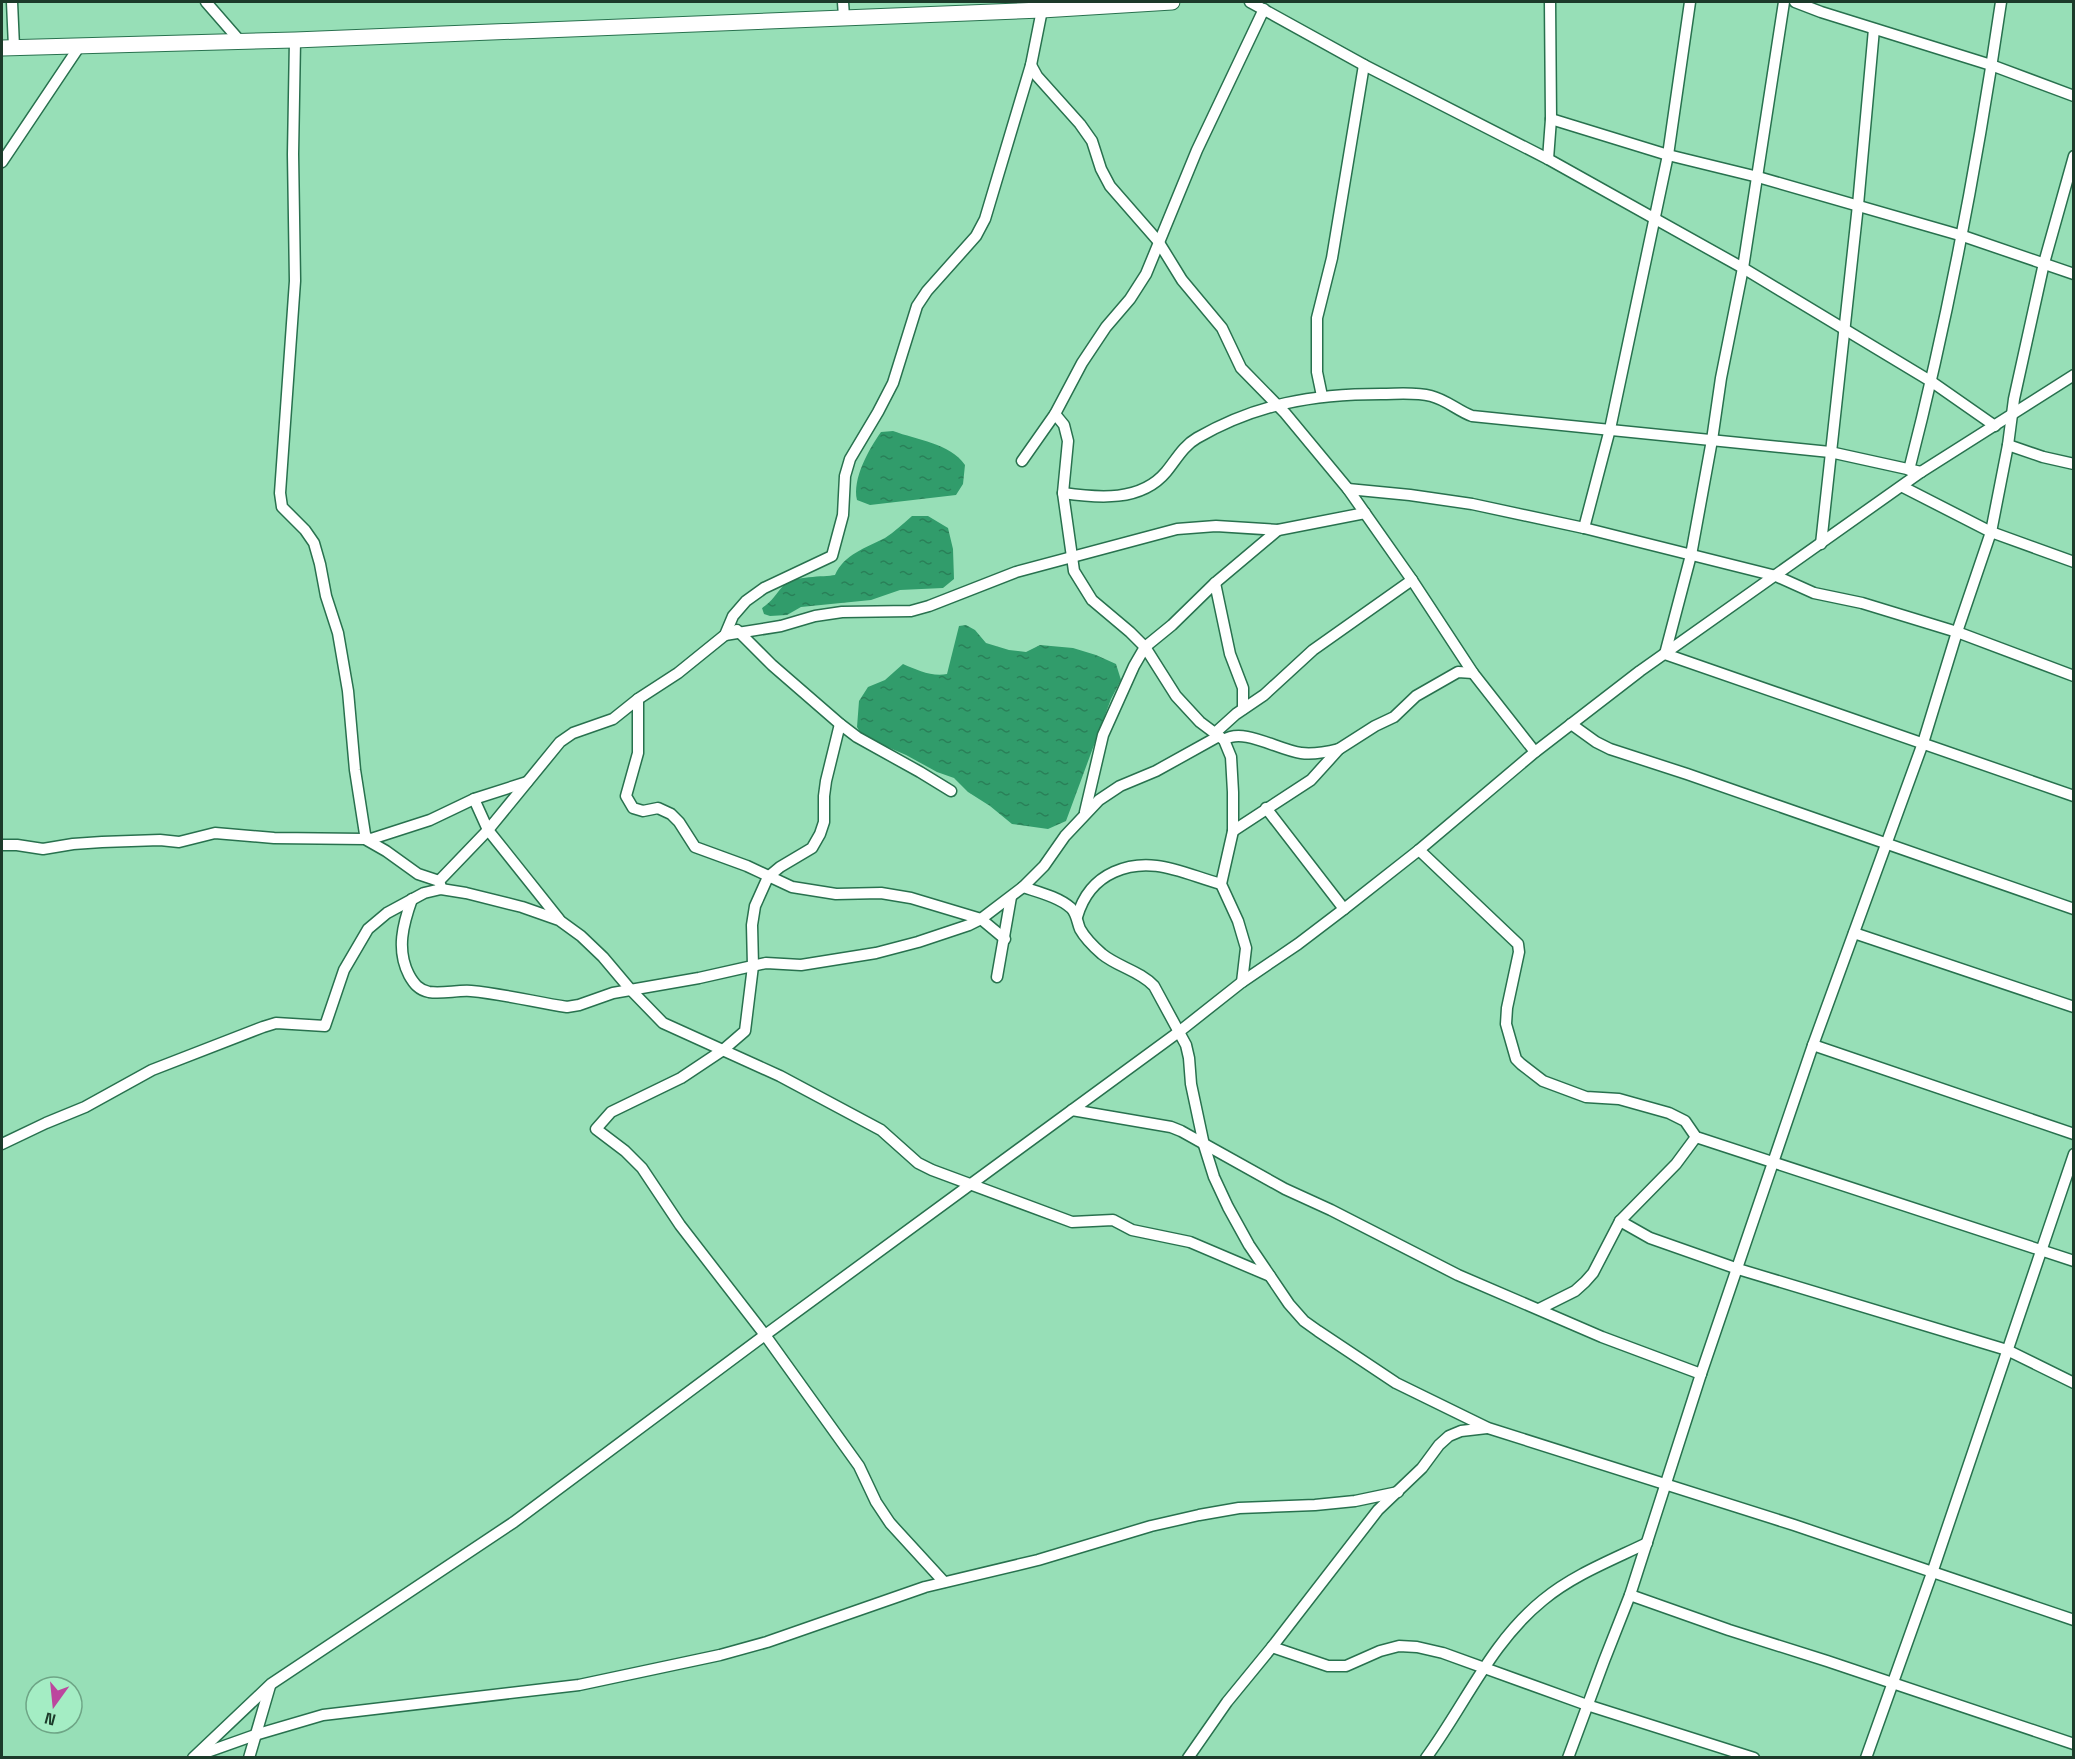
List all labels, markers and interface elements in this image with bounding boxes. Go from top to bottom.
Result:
north arrow [24,1675,84,1735]
text: N [42,1707,58,1731]

